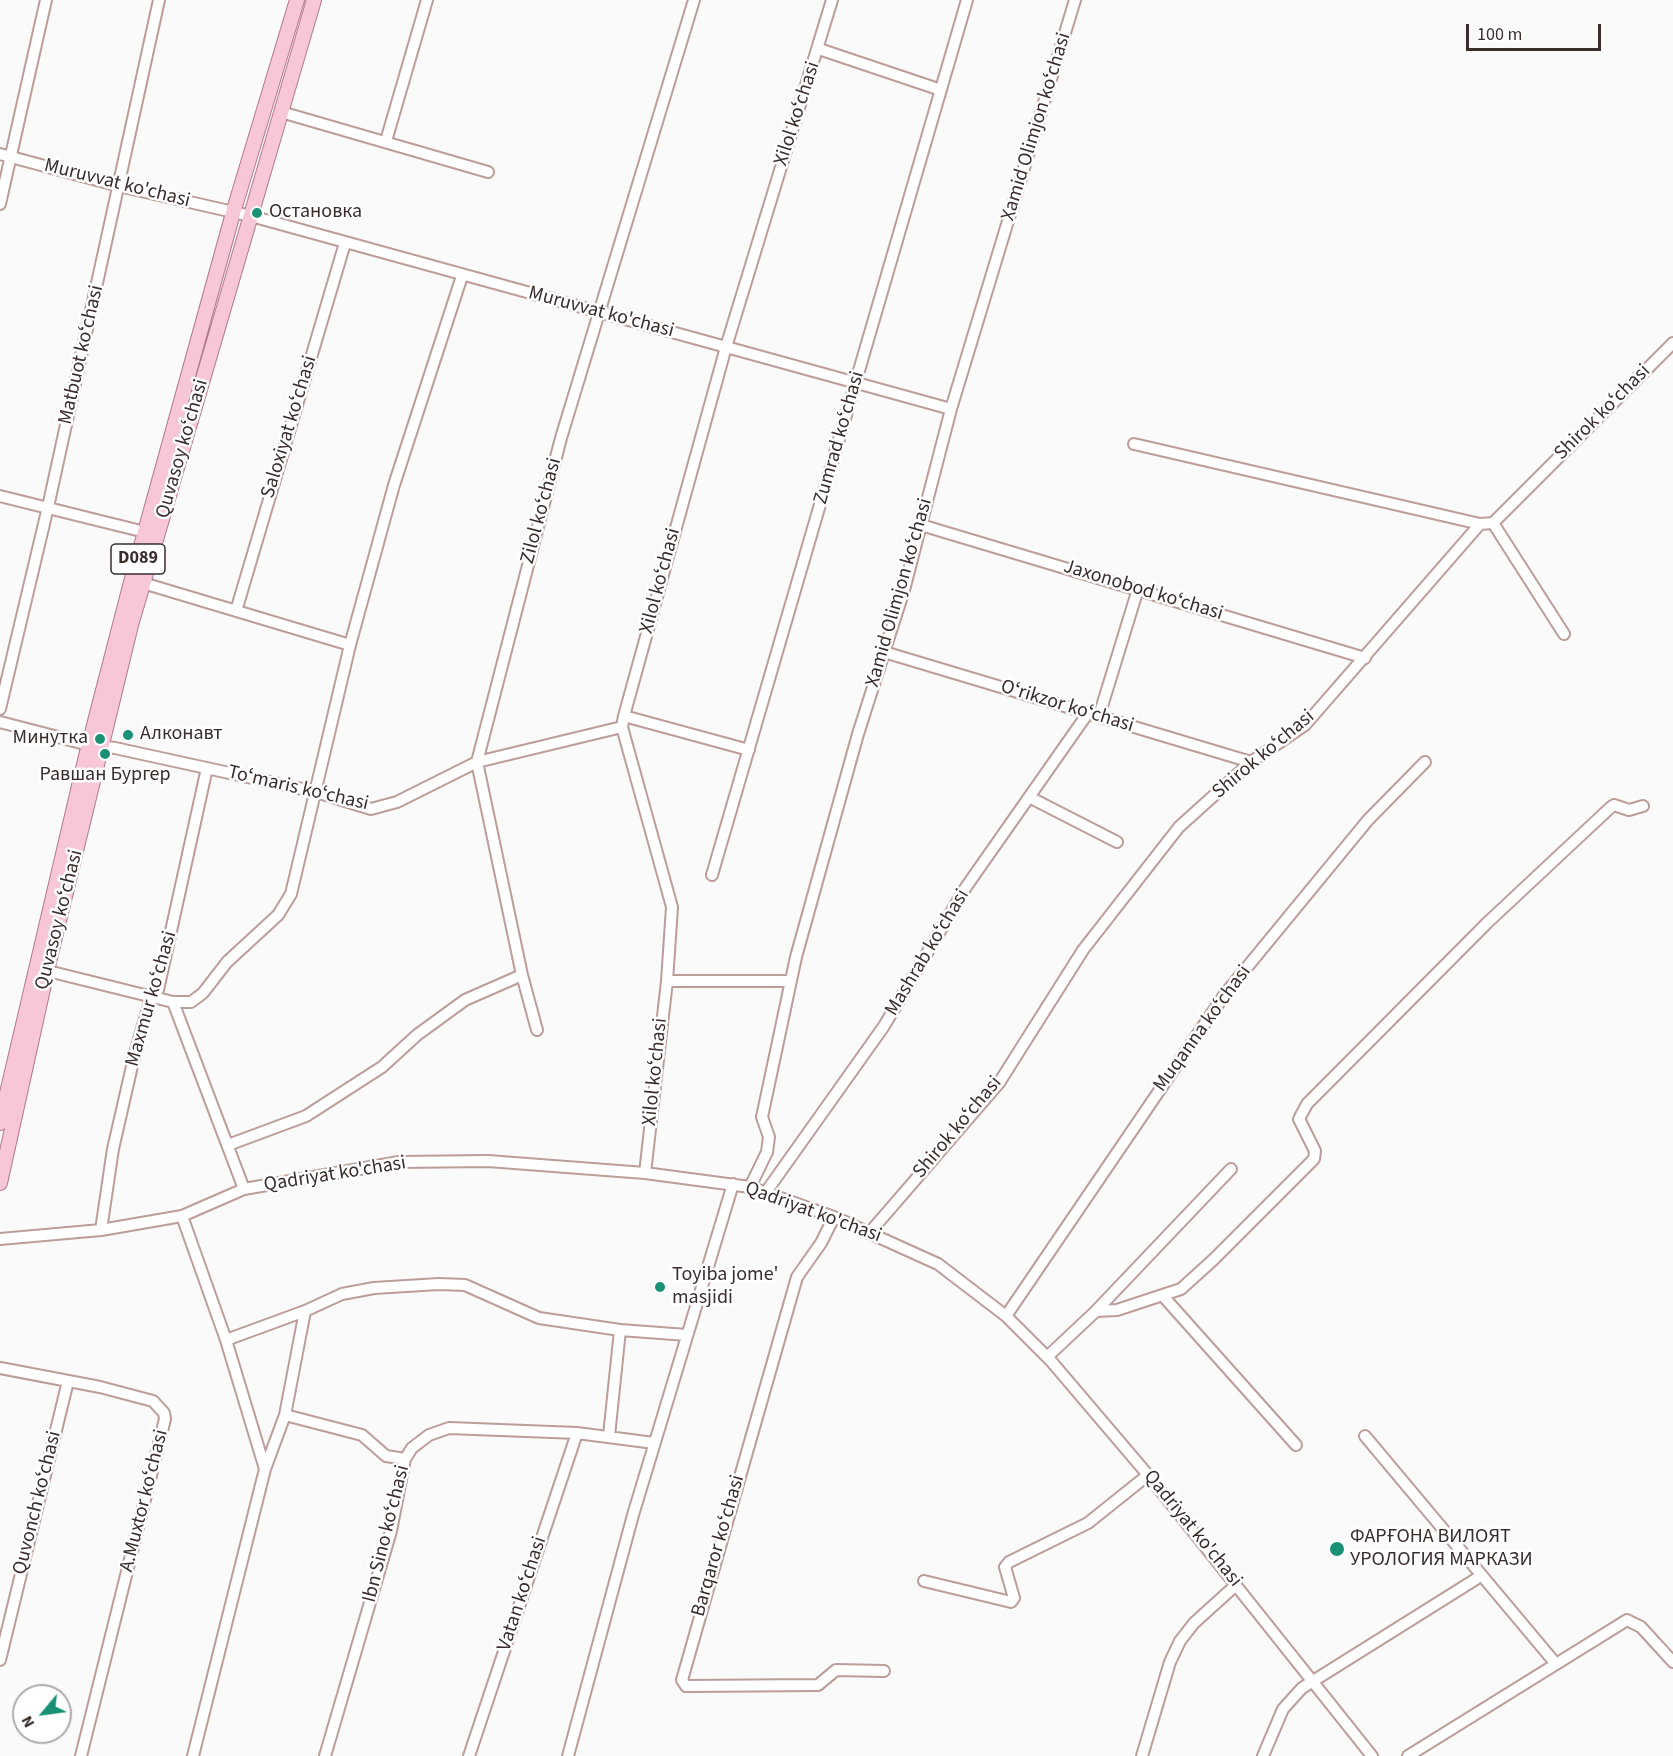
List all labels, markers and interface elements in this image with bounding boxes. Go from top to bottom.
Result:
scale bar [1469,12,1604,50]
text: 100 m [1477,22,1522,47]
street label: Xamid Olimjon koʻchasi [997,30,1077,224]
street label: Xilol koʻchasi [770,59,826,169]
street label: Muruvvat ko'chasi [41,154,193,214]
place label: Остановка [269,201,362,225]
marker: Остановка [250,206,264,220]
street label: Muruvvat ko'chasi [526,282,676,344]
street label: Matbuot koʻchasi [54,283,110,427]
street label: Saloxiyat koʻchasi [257,353,323,501]
street label: Shirok koʻchasi [1550,360,1656,466]
street label: Zumrad koʻchasi [810,369,870,507]
street label: Quvasoy koʻchasi [152,377,214,521]
street label: Zilol koʻchasi [516,455,568,567]
street label: Xamid Olimjon koʻchasi [862,496,938,690]
street label: Xilol koʻchasi [635,526,687,636]
road number: D089 [111,544,165,574]
street label: Jaxonobod koʻchasi [1060,555,1226,627]
street label: Oʻrikzor koʻchasi [997,675,1137,739]
street label: Shirok koʻchasi [1208,705,1320,805]
place label: Алконавт [140,723,222,747]
place label: Минутка [13,727,88,751]
marker: Алконавт [121,728,135,742]
marker: Минутка [93,732,107,746]
marker: Равшан Бургер [98,747,112,761]
street label: Toʻmaris koʻchasi [225,761,371,817]
place label: Равшан Бургер [39,764,171,788]
street label: Quvasoy koʻchasi [31,847,89,993]
street label: Mashrab koʻchasi [881,885,975,1021]
street label: Maxmur koʻchasi [121,928,183,1070]
street label: Muqanna koʻchasi [1149,961,1257,1097]
street label: Xilol koʻchasi [638,1017,674,1127]
street label: Shirok koʻchasi [908,1072,1008,1184]
street label: Qadriyat ko'chasi [262,1152,408,1198]
street label: Qadriyat ko'chasi [742,1177,884,1249]
place label: Toyiba jome' masjidi [672,1264,779,1311]
marker: Toyiba jome' masjidi [653,1280,667,1294]
street label: A.Muxtor koʻchasi [116,1427,174,1575]
street label: Quvonch koʻchasi [9,1429,67,1577]
street label: Ibn Sino koʻchasi [358,1463,416,1605]
street label: Qadriyat ko'chasi [1138,1466,1246,1592]
street label: Barqaror koʻchasi [687,1472,751,1620]
place label: ФАРҒОНА ВИЛОЯТ УРОЛОГИЯ МАРКАЗИ [1350,1526,1533,1573]
street label: Vatan koʻchasi [493,1534,553,1654]
marker: ФАРҒОНА ВИЛОЯТ УРОЛОГИЯ МАРКАЗИ [1328,1540,1346,1558]
north arrow [12,1684,72,1744]
text: N [16,1712,40,1732]

